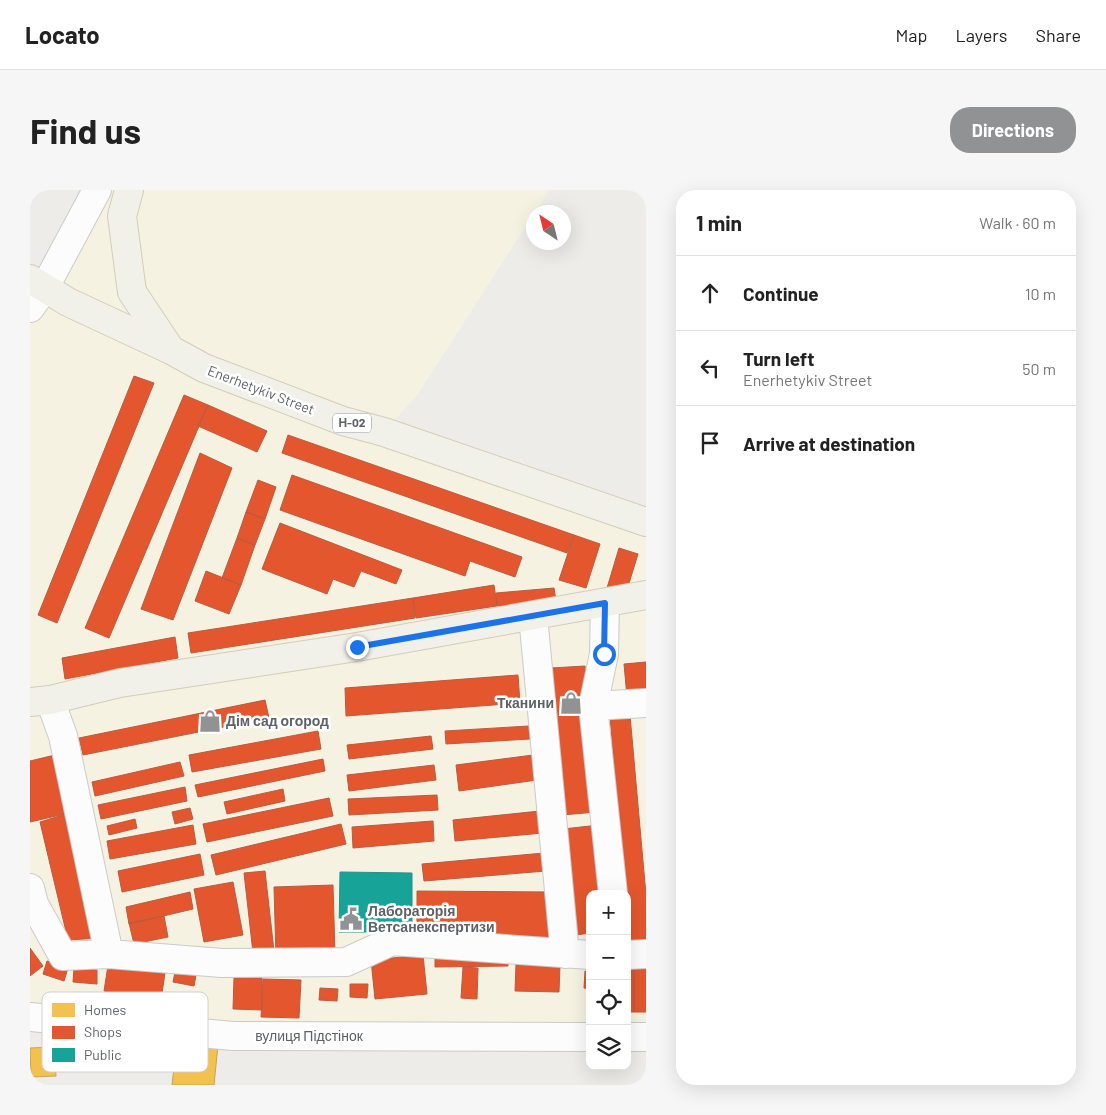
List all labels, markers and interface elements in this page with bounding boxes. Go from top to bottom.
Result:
text: Locato [25,20,100,49]
text: Map [895,24,927,46]
text: Layers [955,24,1008,46]
text: Share [1036,24,1081,46]
button: Directions [950,107,1076,153]
text: Find us [30,109,141,151]
north arrow [526,205,571,250]
text: 1 min [696,210,742,235]
text: Walk · 60 m [979,213,1056,232]
icon: ahead [696,279,724,307]
text: Continue [743,282,819,305]
text: 10 m [1025,284,1056,303]
text: Turn left [743,347,814,370]
icon: left [696,354,724,382]
text: 50 m [1022,359,1056,378]
street label: Enerhetykiv Street [205,361,317,418]
text: Enerhetykiv Street [743,370,872,389]
road number: Н-02 [333,414,371,432]
icon: arrive [696,429,724,457]
text: Arrive at destination [743,432,915,455]
route end [346,636,369,659]
route start [593,643,616,666]
shop icon: Тканини [558,690,584,716]
place label: Тканини [497,694,554,711]
shop icon: Дім сад огород [197,708,223,734]
place label: Дім сад огород [226,712,329,729]
map controls [586,890,631,1070]
button: + [586,890,631,935]
place label: Лабораторія Ветсанекспертизи [368,902,495,935]
public building icon: Лабораторія Ветсанекспертизи [338,906,364,932]
button: − [586,935,631,980]
button: locate [586,980,631,1025]
legend [42,992,208,1072]
text: Homes [84,1001,127,1018]
text: Shops [84,1023,122,1040]
button: layers [586,1025,631,1070]
street label: вулиця Підстінок [255,1027,364,1044]
text: Public [84,1046,122,1063]

